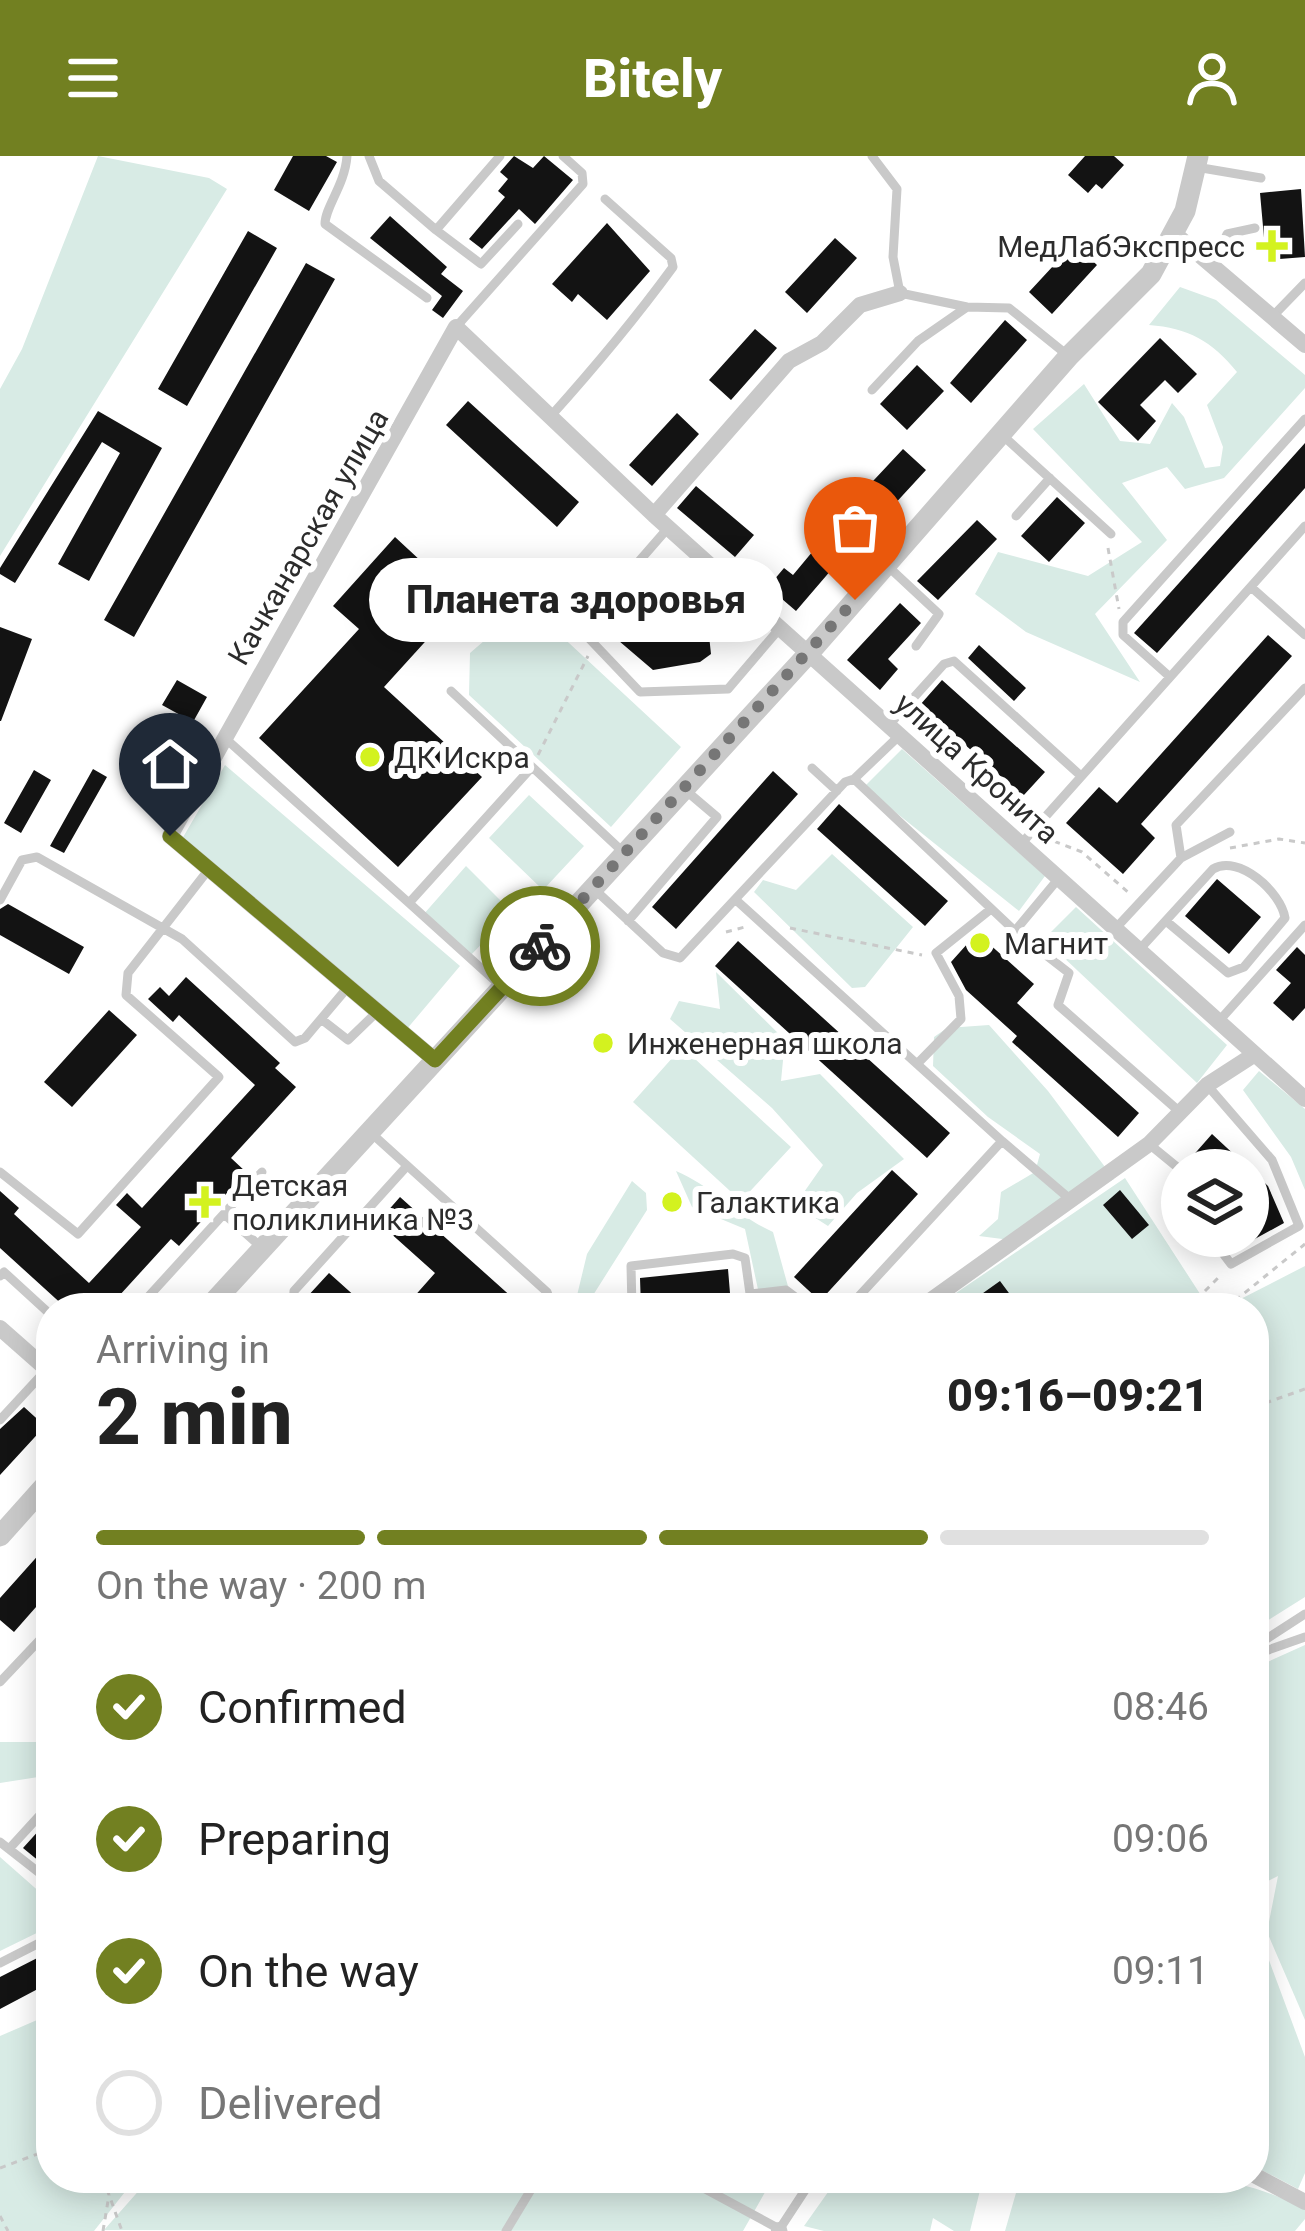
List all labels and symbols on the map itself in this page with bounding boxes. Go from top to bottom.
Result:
place label: МедЛабЭкспресс [997,229,1245,264]
marker: МедЛабЭкспресс [1256,230,1288,262]
street label: Качканарская улица [220,403,396,671]
pin [804,477,906,600]
callout: Планета здоровья [369,558,783,642]
street label: улица Кронита [888,685,1066,851]
pin [119,713,221,836]
place label: ДК Искра [394,740,530,775]
marker: ДК Искра [357,744,383,770]
courier [480,886,600,1006]
place label: Магнит [1004,926,1108,961]
marker: Магнит [967,930,993,956]
place label: Инженерная школа [627,1026,903,1061]
marker: Инженерная школа [590,1030,616,1056]
place label: Детская поликлиника №3 [232,1168,474,1237]
place label: Галактика [696,1185,840,1220]
marker: Детская поликлиника №3 [189,1186,221,1218]
marker: Галактика [659,1189,685,1215]

